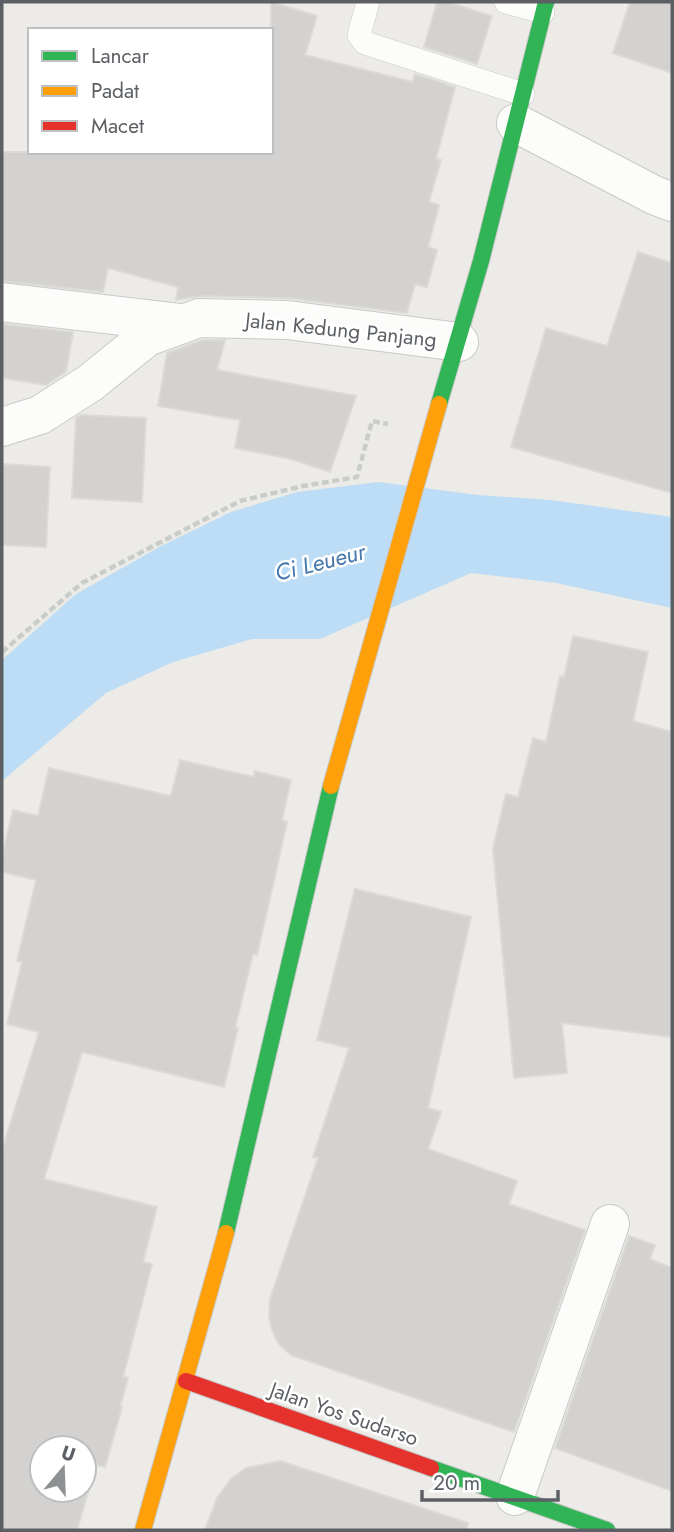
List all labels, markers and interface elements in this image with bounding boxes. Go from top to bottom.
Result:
legend [28,28,273,154]
text: Lancar [91,41,150,71]
text: Padat [91,76,139,106]
text: Macet [91,111,144,141]
street label: Jalan Kedung Panjang [241,305,438,355]
water label: Ci Leueur [271,534,370,590]
street label: Jalan Yos Sudarso [263,1374,422,1453]
north arrow [28,1434,98,1504]
text: U [58,1438,79,1468]
scale bar [422,1458,558,1502]
text: 20 m [433,1468,480,1498]

